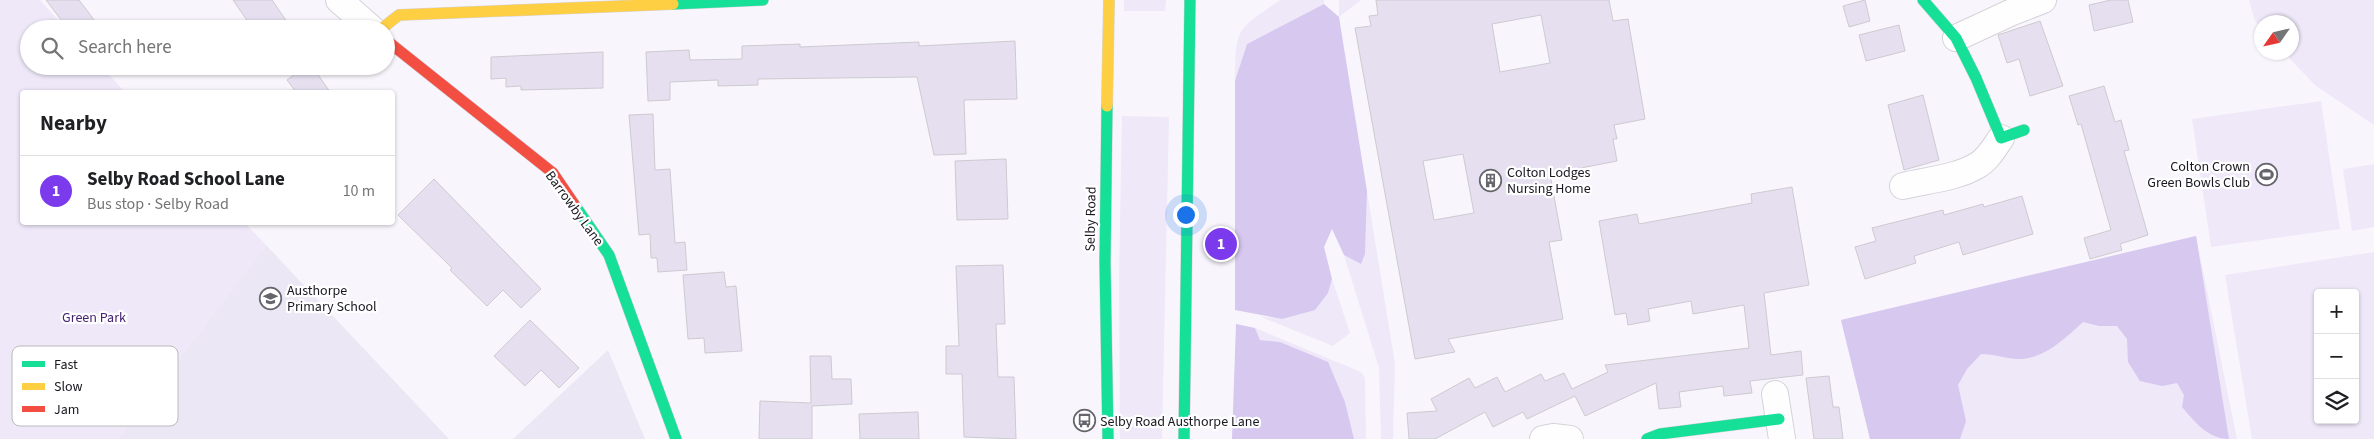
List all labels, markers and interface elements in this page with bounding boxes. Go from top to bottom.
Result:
north arrow [2254,15,2299,60]
search box [20,20,395,75]
icon: search [38,34,66,62]
text: Search here [78,34,172,61]
text: Nearby [40,108,107,138]
place label: Colton Crown Green Bowls Club [2147,157,2250,193]
sports icon: Colton Crown Green Bowls Club [2254,162,2278,186]
place label: Colton Lodges Nursing Home [1507,163,1591,199]
text: Selby Road School Lane [87,166,285,193]
street label: Barrowby Lane [540,167,608,250]
building icon: Colton Lodges Nursing Home [1479,168,1503,192]
text: 1 [52,180,60,202]
text: 10 m [343,180,375,202]
street label: Selby Road [1080,186,1102,252]
text: Bus stop · Selby Road [87,193,229,215]
your location [1173,202,1199,228]
pin: 1 [1205,225,1237,263]
place label: Austhorpe Primary School [287,281,377,317]
school or university icon: Austhorpe Primary School [259,286,283,310]
map controls [2314,289,2359,424]
button: + [2314,289,2359,334]
park label: Green Park [62,308,126,328]
button: − [2314,334,2359,379]
legend [12,346,178,426]
text: Fast [54,355,78,375]
text: Slow [54,377,83,397]
button: layers [2314,379,2359,424]
text: Jam [54,400,79,420]
bus stop icon: Selby Road Austhorpe Lane [1072,409,1096,433]
place label: Selby Road Austhorpe Lane [1100,412,1259,432]

